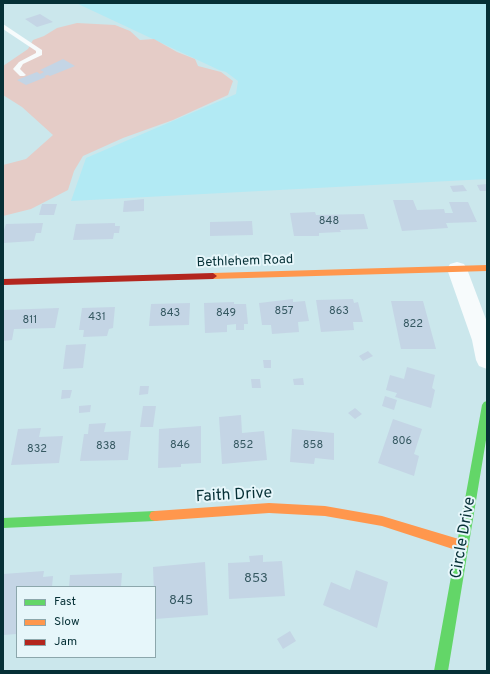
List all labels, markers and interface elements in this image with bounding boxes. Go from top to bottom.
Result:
house number: 848 [319,215,339,229]
street label: Bethlehem Road [196,253,294,271]
house number: 857 [274,305,294,319]
house number: 863 [329,305,349,319]
house number: 843 [160,307,180,321]
house number: 849 [216,307,236,321]
house number: 431 [88,311,106,325]
house number: 811 [23,314,37,328]
house number: 822 [403,318,423,332]
house number: 806 [392,435,412,449]
house number: 846 [170,439,190,453]
house number: 852 [233,439,253,453]
house number: 858 [303,439,323,453]
house number: 838 [96,440,116,454]
house number: 832 [27,443,47,457]
street label: Faith Drive [195,484,273,508]
street label: Circle Drive [447,496,481,580]
house number: 853 [244,571,268,587]
legend [16,586,156,658]
house number: 845 [169,593,193,609]
text: Fast [54,594,76,610]
text: Slow [54,614,80,630]
text: Jam [54,634,77,650]

